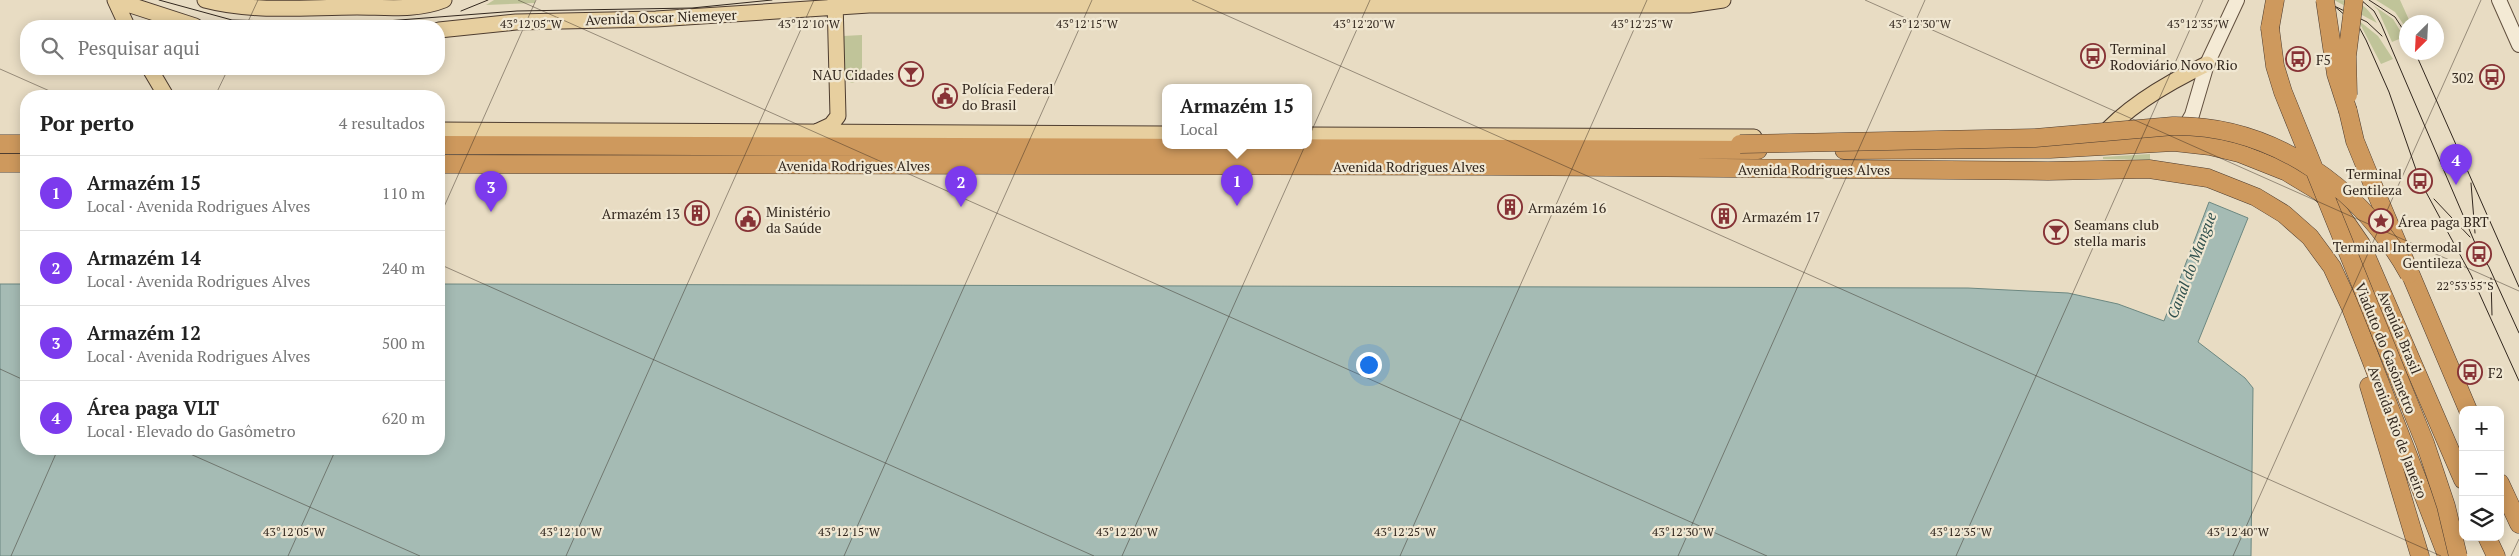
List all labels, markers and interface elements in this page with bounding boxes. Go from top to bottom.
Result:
street label: Avenida Oscar Niemeyer [585,5,738,29]
north arrow [2399,15,2444,60]
text: 43°12'05"W [500,16,563,31]
text: 43°12'10"W [778,16,841,31]
text: 43°12'15"W [1056,16,1119,31]
text: 43°12'20"W [1333,16,1396,31]
text: 43°12'25"W [1611,16,1674,31]
text: 43°12'30"W [1889,16,1952,31]
text: 43°12'35"W [2167,16,2230,31]
search box [20,20,445,75]
icon: search [38,34,66,62]
text: Pesquisar aqui [78,35,200,60]
place label: Terminal Rodoviário Novo Rio [2110,39,2238,74]
bus stop icon: Terminal Rodoviário Novo Rio [2080,43,2106,69]
bus stop icon: F5 [2285,46,2311,72]
place label: F5 [2316,50,2331,69]
bar icon: NAU Cidades [898,61,924,87]
bus stop icon: 302 [2479,64,2505,90]
place label: NAU Cidades [812,65,894,84]
place label: 302 [2452,68,2474,87]
place label: Polícia Federal do Brasil [962,79,1053,114]
public building icon: Polícia Federal do Brasil [932,83,958,109]
popup [1162,84,1312,149]
text: Armazém 15 [1180,93,1294,118]
text: Por perto [40,109,134,137]
text: 4 resultados [339,112,425,134]
text: Local [1180,118,1218,140]
pin: 4 [2440,144,2472,185]
street label: Avenida Rodrigues Alves [778,156,930,175]
street label: Avenida Rodrigues Alves [1333,157,1485,176]
street label: Avenida Rodrigues Alves [1738,160,1890,179]
place label: Terminal Gentileza [2343,164,2402,199]
pin: 1 [1221,165,1253,206]
pin: 2 [945,166,977,207]
bus stop icon: Terminal Gentileza [2407,168,2433,194]
text: Armazém 15 [87,170,201,195]
pin: 3 [475,171,507,212]
text: 1 [51,182,61,204]
text: 110 m [382,182,425,204]
building icon: Armazém 16 [1497,194,1523,220]
text: Local · Avenida Rodrigues Alves [87,195,310,217]
place label: Armazém 16 [1528,198,1607,217]
building icon: Armazém 13 [684,200,710,226]
place label: Ministério da Saúde [766,202,831,237]
building icon: Armazém 17 [1711,203,1737,229]
place label: Armazém 13 [602,204,680,223]
public building icon: Ministério da Saúde [735,206,761,232]
place label: Armazém 17 [1742,207,1820,226]
place icon: Área paga BRT [2368,208,2394,234]
water label: Canal do Mangue [2162,209,2220,321]
place label: Área paga BRT [2398,212,2489,231]
place label: Seamans club stella maris [2074,215,2159,250]
bar icon: Seamans club stella maris [2043,219,2069,245]
place label: Terminal Intermodal Gentileza [2333,237,2462,272]
bus stop icon: Terminal Intermodal Gentileza [2466,241,2492,267]
text: Armazém 14 [87,245,201,270]
text: 2 [51,257,61,279]
text: 240 m [382,257,425,279]
text: Local · Avenida Rodrigues Alves [87,270,310,292]
text: 22°53'55"S [2436,278,2494,293]
street label: Viaduto do Gasômetro [2351,280,2421,417]
street label: Avenida Brasil [2374,287,2426,377]
text: Armazém 12 [87,320,201,345]
text: 3 [51,332,61,354]
text: 500 m [382,332,425,354]
text: Local · Avenida Rodrigues Alves [87,345,310,367]
your location [1356,352,1382,378]
bus stop icon: F2 [2457,359,2483,385]
street label: Avenida Rio de Janeiro [2364,363,2432,501]
place label: F2 [2488,363,2503,382]
text: Área paga VLT [87,395,219,420]
map controls [2459,406,2504,541]
button: + [2459,406,2504,451]
text: 4 [51,407,61,429]
text: 620 m [382,407,425,429]
text: Local · Elevado do Gasômetro [87,420,296,442]
button: − [2459,451,2504,496]
button: layers [2459,496,2504,541]
text: 43°12'05"W [263,524,326,539]
text: 43°12'10"W [540,524,603,539]
text: 43°12'15"W [818,524,881,539]
text: 43°12'20"W [1096,524,1159,539]
text: 43°12'25"W [1374,524,1437,539]
text: 43°12'30"W [1652,524,1715,539]
text: 43°12'35"W [1930,524,1993,539]
text: 43°12'40"W [2207,524,2270,539]

